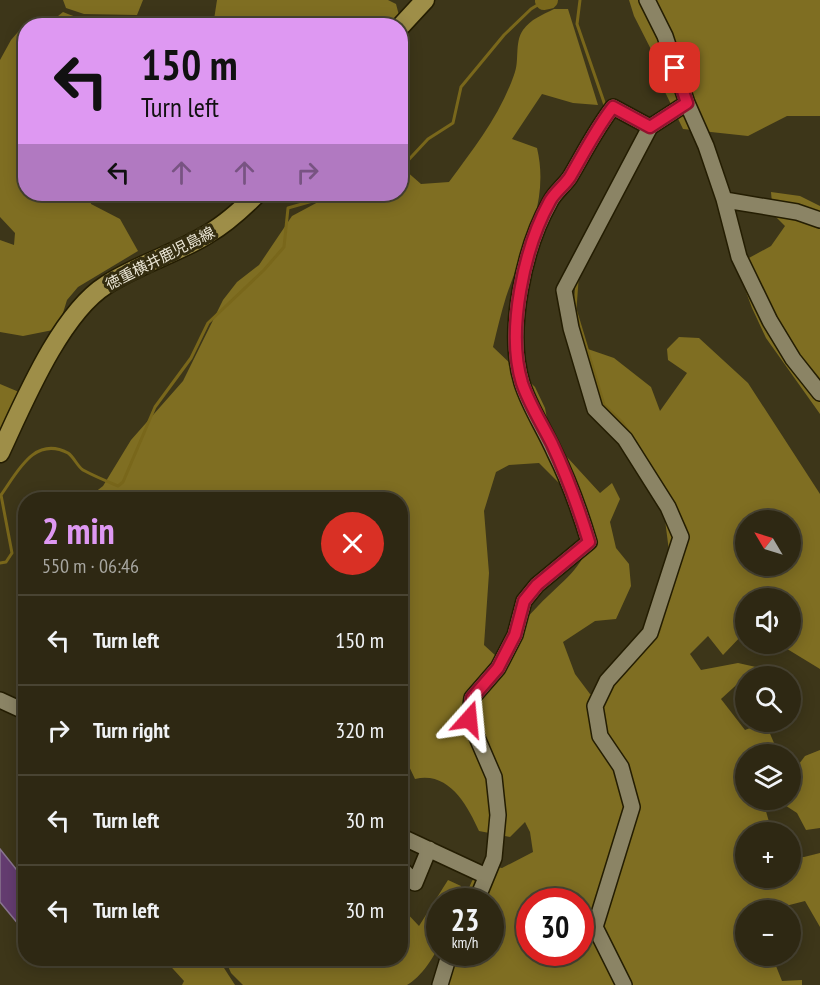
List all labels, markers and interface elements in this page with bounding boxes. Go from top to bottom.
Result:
text: 150 m [141,37,238,92]
icon: left [42,42,120,120]
pin [649,42,700,93]
icon: arrive [658,51,691,84]
text: Turn left [141,90,219,124]
icon: left [102,156,135,189]
icon: ahead [165,156,198,189]
icon: ahead [228,156,261,189]
icon: right [291,156,324,189]
street label: 徳重横井鹿児島線 [102,222,218,294]
text: 2 min [42,507,115,554]
north arrow [735,510,801,576]
map controls [735,510,801,966]
button: close [321,512,384,575]
text: 550 m · 06:46 [42,553,139,579]
button: sound [735,588,801,654]
icon: left [42,624,75,657]
text: Turn left [93,626,159,654]
text: 150 m [335,626,384,654]
button: search [735,666,801,732]
position arrow [437,687,501,751]
icon: right [42,714,75,747]
text: Turn right [93,716,170,744]
text: 320 m [335,716,384,744]
button: layers [735,744,801,810]
icon: left [42,804,75,837]
text: Turn left [93,806,159,834]
text: 30 m [345,806,384,834]
button: + [735,822,801,888]
speed limit sign: 30 [516,888,594,966]
icon: left [42,894,75,927]
text: Turn left [93,896,159,924]
text: 30 m [345,896,384,924]
text: 23 [451,900,479,939]
button: − [735,900,801,966]
text: km/h [452,933,478,952]

